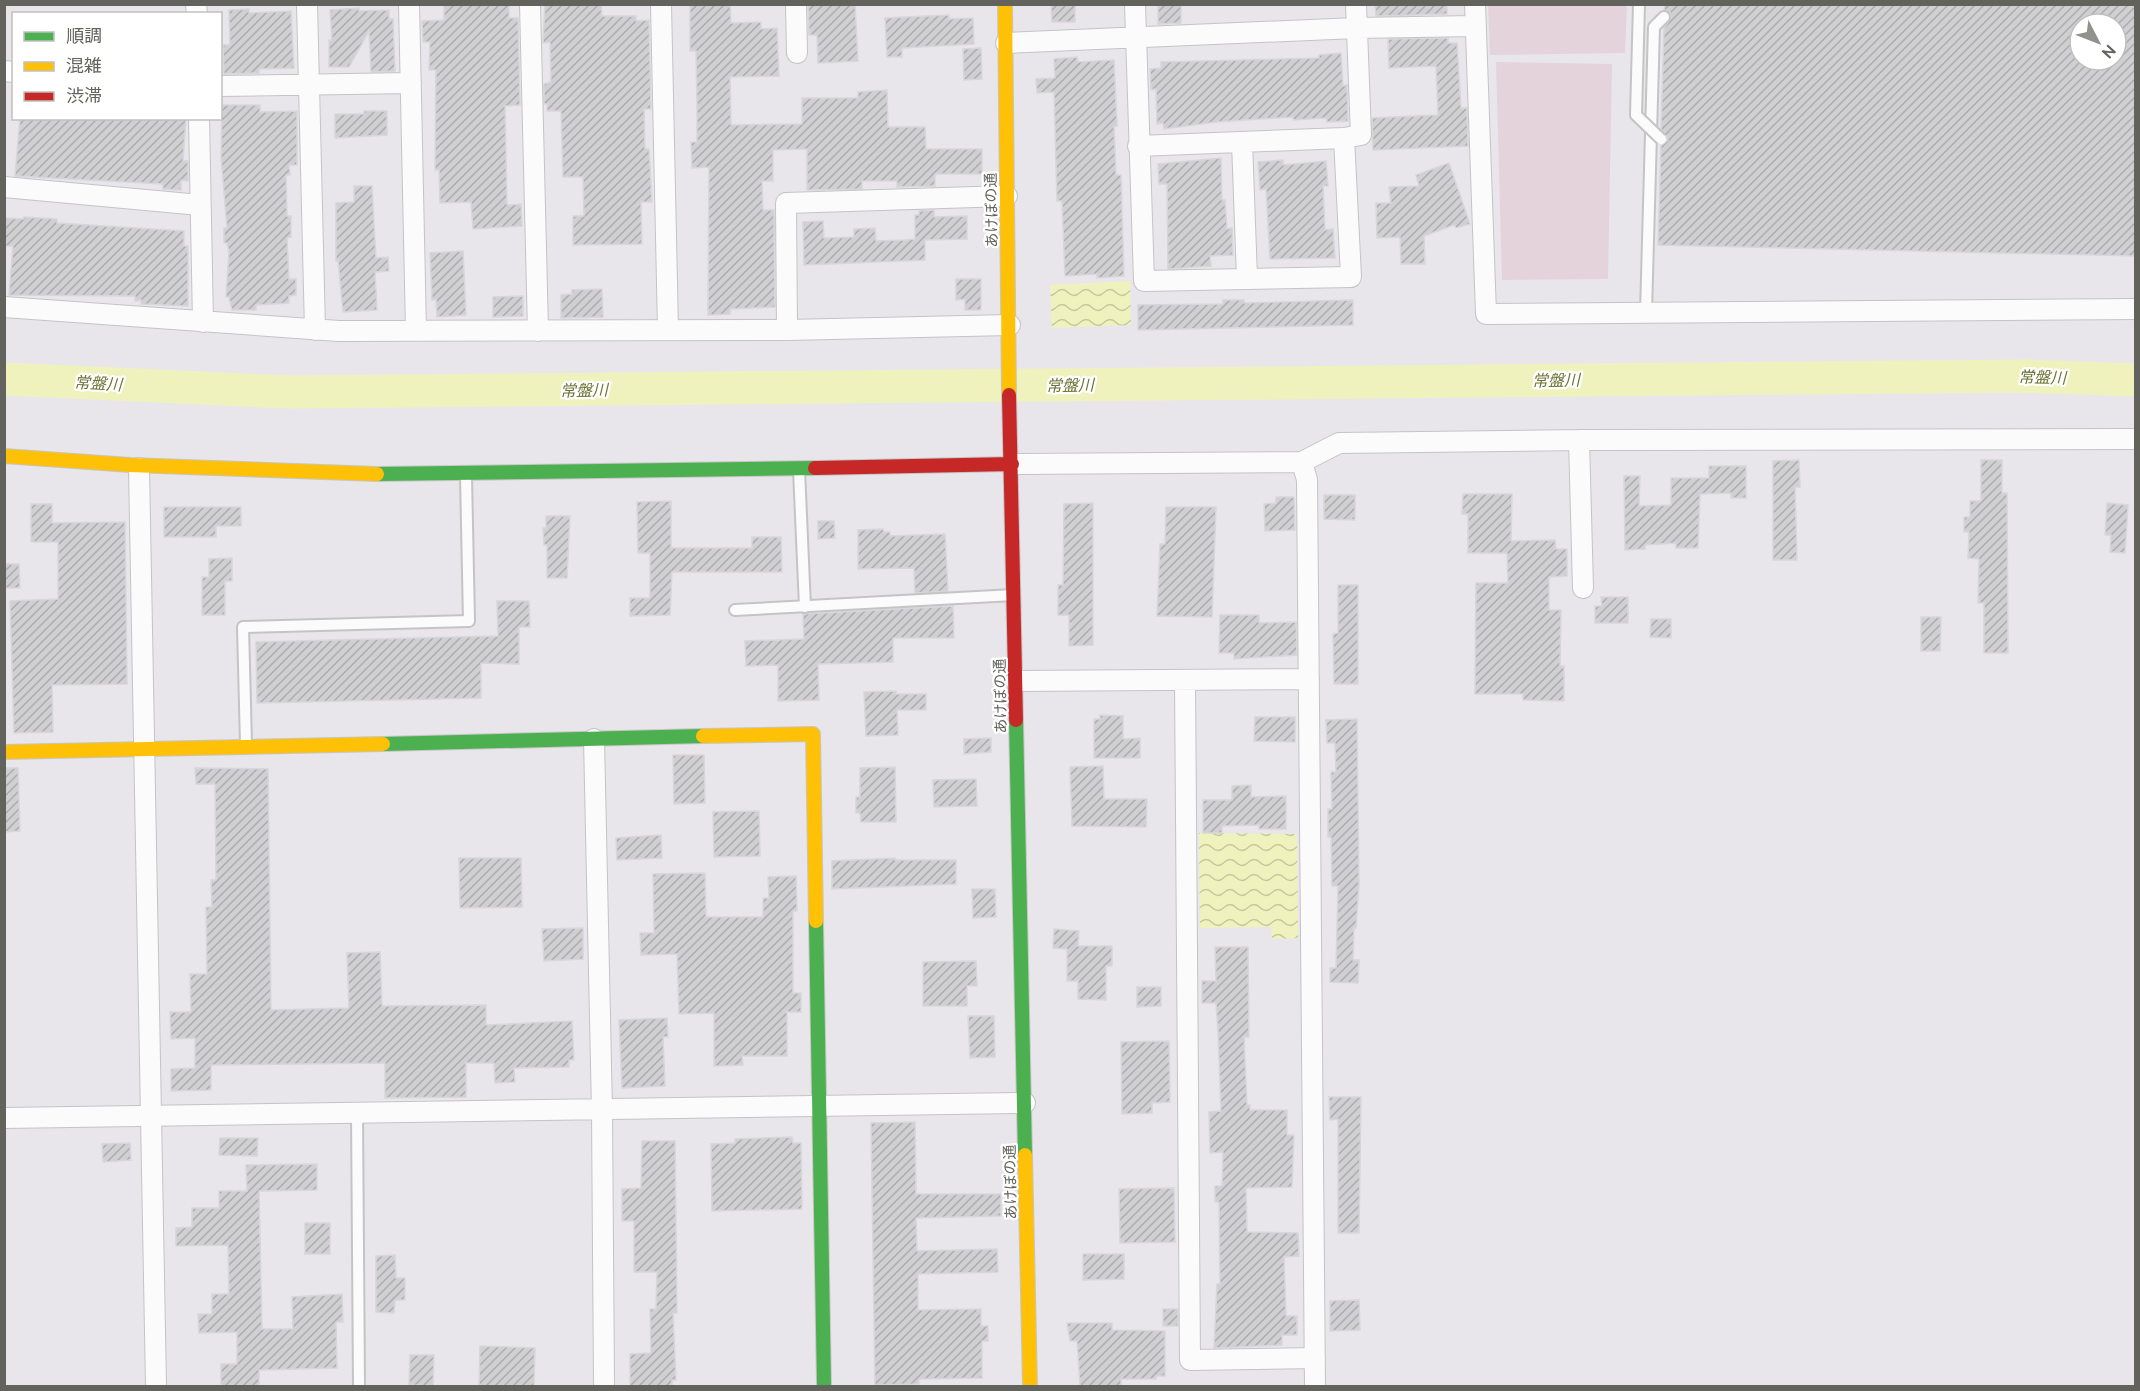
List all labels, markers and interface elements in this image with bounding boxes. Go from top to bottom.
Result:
legend [12,12,222,120]
north arrow [2068,12,2128,72]
text: 順調 [66,25,102,45]
text: N [2098,42,2120,62]
text: 混雑 [66,55,102,75]
text: 渋滞 [66,85,102,105]
street label: あけぼの通 [982,172,1000,248]
water label: 常盤川 [2018,368,2068,386]
water label: 常盤川 [1532,371,1582,389]
water label: 常盤川 [74,373,124,393]
water label: 常盤川 [1046,376,1096,394]
water label: 常盤川 [560,381,610,399]
street label: あけぼの通 [991,658,1009,734]
street label: あけぼの通 [1001,1144,1019,1220]

